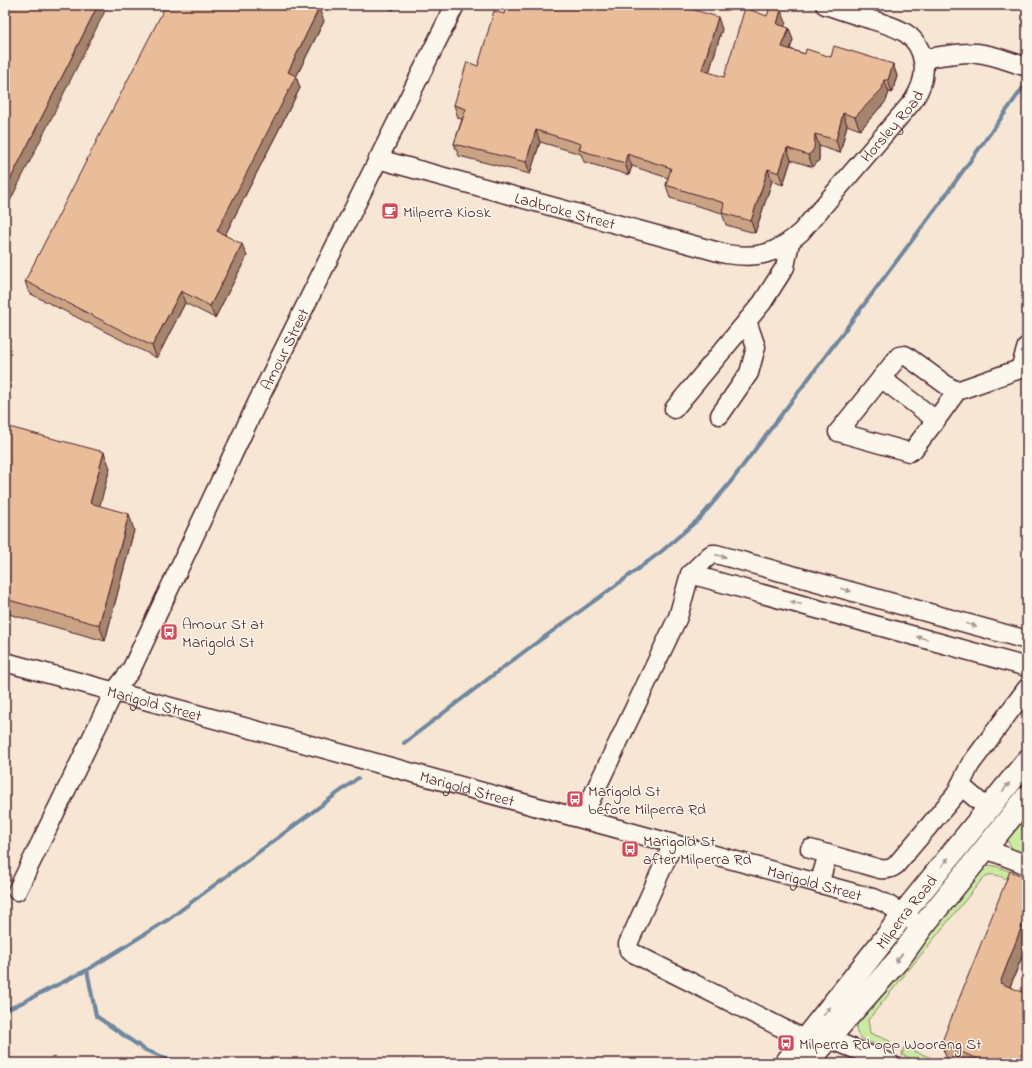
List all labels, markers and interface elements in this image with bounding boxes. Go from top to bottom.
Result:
street label: Horsley Road [855,86,931,169]
street label: Ladbroke Street [512,187,618,237]
cafe icon: Milperra Kiosk [380,201,400,221]
place label: Milperra Kiosk [403,201,492,225]
street label: Amour Street [255,304,317,395]
one-way arrow [715,553,727,559]
one-way arrow [840,587,852,593]
one-way arrow [790,600,803,606]
place label: Amour St at Marigold St [182,613,265,655]
bus stop icon: Amour St at Marigold St [159,622,179,642]
one-way arrow [966,622,978,628]
one-way arrow [916,635,928,641]
street label: Marigold Street [104,680,205,729]
street label: Marigold Street [417,765,517,814]
place label: Marigold St before Milperra Rd [588,780,706,822]
one-way arrow [1001,782,1010,793]
bus stop icon: Marigold St before Milperra Rd [565,789,585,809]
place label: Marigold St after Milperra Rd [643,830,751,872]
bus stop icon: Marigold St after Milperra Rd [620,839,640,859]
one-way arrow [941,857,949,868]
street label: Marigold Street [764,860,865,909]
street label: Milperra Road [871,871,944,955]
one-way arrow [894,953,903,964]
one-way arrow [823,1005,832,1016]
bus stop icon: Milperra Rd opp Woorang St [776,1033,796,1053]
place label: Milperra Rd opp Woorang St [799,1033,982,1057]

